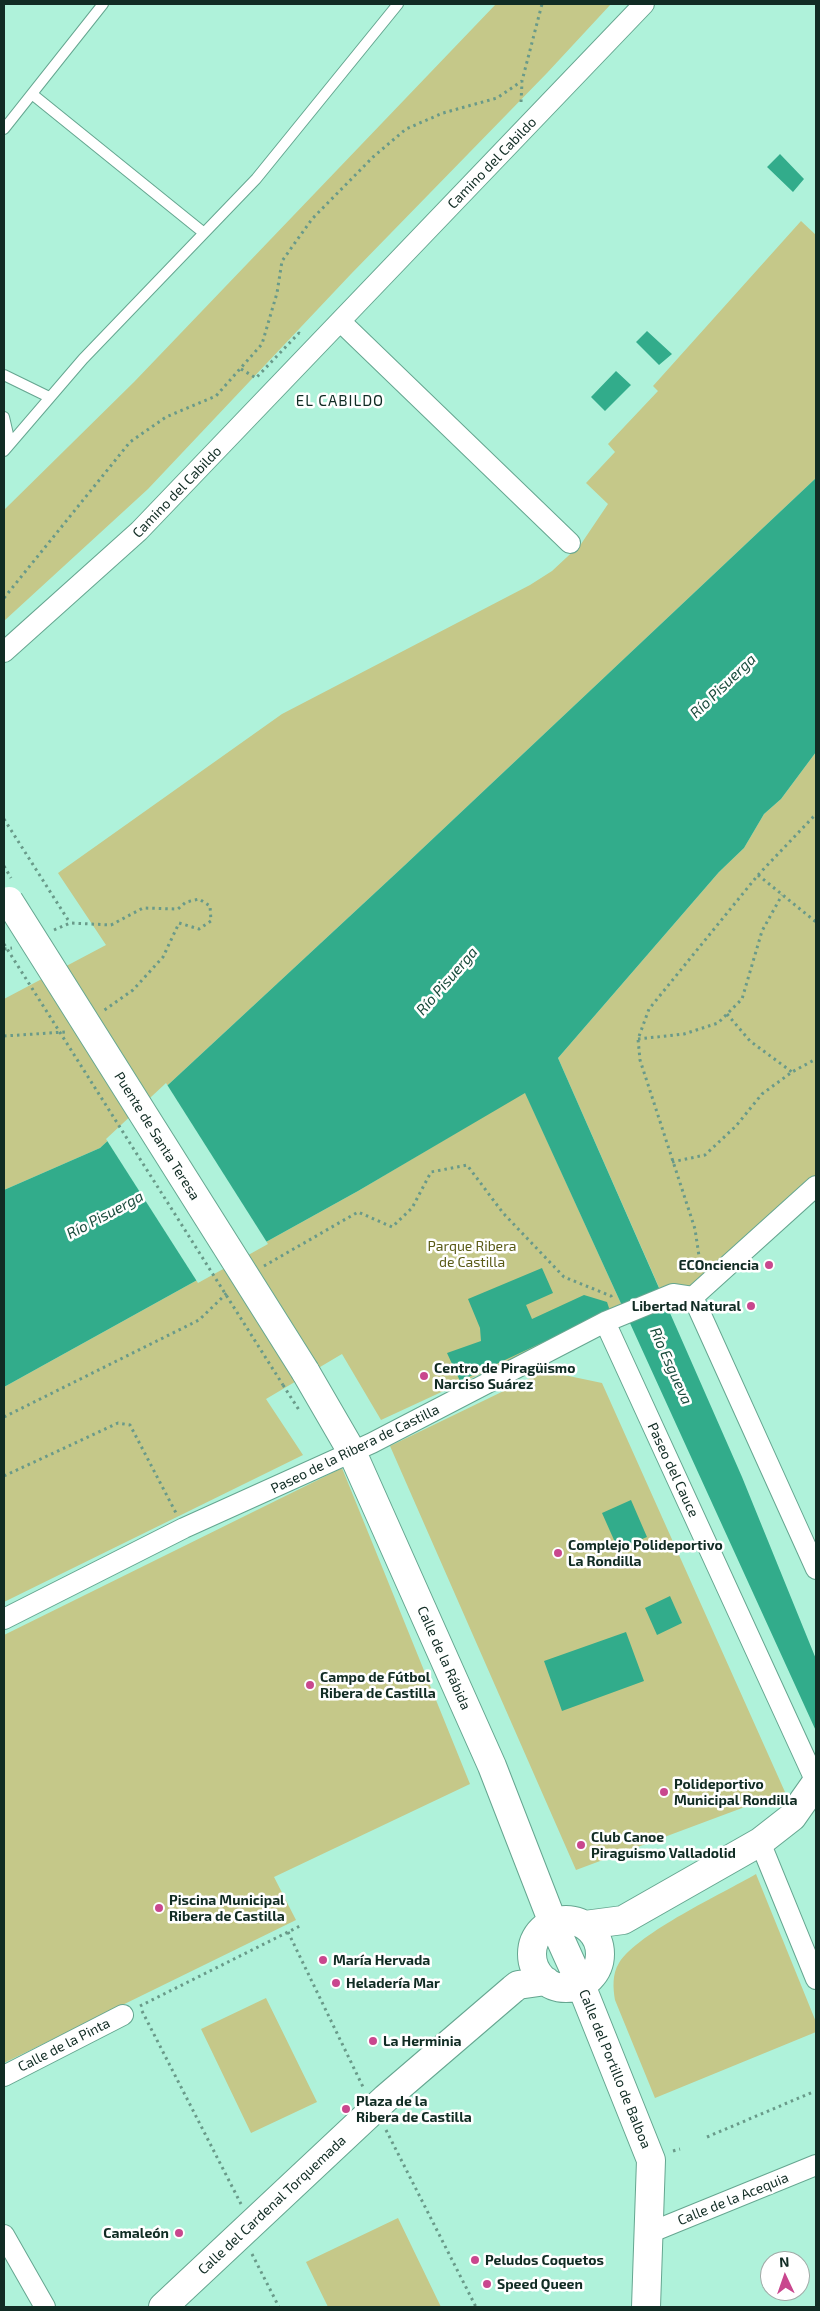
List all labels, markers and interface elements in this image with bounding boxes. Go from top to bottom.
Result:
street label: Camino del Cabildo [444,114,540,212]
district label: EL CABILDO [295,392,385,410]
street label: Camino del Cabildo [129,443,225,541]
water label: Río Pisuerga [686,650,760,722]
water label: Río Pisuerga [413,943,481,1019]
street label: Puente de Santa Teresa [111,1069,203,1203]
water label: Río Pisuerga [63,1187,147,1243]
park label: Parque Ribera de Castilla [428,1238,516,1270]
place label: ECOnciencia [679,1257,759,1273]
marker: ECOnciencia [763,1259,775,1271]
place label: Libertad Natural [632,1298,741,1314]
marker: Libertad Natural [745,1300,757,1312]
water label: Río Esgueva [646,1325,696,1407]
place label: Centro de Piragüismo Narciso Suárez [434,1360,575,1392]
marker: Centro de Piragüismo Narciso Suárez [418,1370,430,1382]
street label: Paseo de la Ribera de Castilla [268,1401,442,1497]
street label: Paseo del Cauce [644,1420,702,1520]
place label: Complejo Polideportivo La Rondilla [568,1537,723,1570]
marker: Complejo Polideportivo La Rondilla [552,1547,564,1559]
street label: Calle de la Rábida [414,1604,474,1712]
place label: Campo de Fútbol Ribera de Castilla [320,1669,436,1701]
marker: Campo de Fútbol Ribera de Castilla [304,1679,316,1691]
place label: Polideportivo Municipal Rondilla [674,1776,797,1808]
marker: Polideportivo Municipal Rondilla [658,1786,670,1798]
place label: Club Canoe Piraguismo Valladolid [591,1829,736,1861]
marker: Club Canoe Piraguismo Valladolid [575,1839,587,1851]
place label: Piscina Municipal Ribera de Castilla [169,1892,285,1924]
marker: Piscina Municipal Ribera de Castilla [153,1902,165,1914]
place label: María Hervada [333,1952,430,1968]
marker: María Hervada [317,1954,329,1966]
place label: Heladería Mar [346,1975,440,1991]
marker: Heladería Mar [330,1977,342,1989]
street label: Calle del Portillo de Balboa [575,1987,655,2151]
street label: Calle de la Pinta [15,2015,113,2075]
place label: La Herminia [383,2033,462,2049]
marker: La Herminia [367,2035,379,2047]
place label: Plaza de la Ribera de Castilla [356,2093,472,2126]
marker: Plaza de la Ribera de Castilla [340,2103,352,2115]
street label: Calle del Cardenal Torquemada [194,2132,350,2278]
street label: Calle de la Acequia [675,2169,791,2229]
place label: Camaleón [103,2225,169,2241]
marker: Camaleón [173,2227,185,2239]
north arrow [760,2251,810,2301]
place label: Peludos Coquetos [485,2252,604,2268]
text: N [779,2253,790,2270]
marker: Peludos Coquetos [469,2254,481,2266]
place label: Speed Queen [497,2276,583,2292]
marker: Speed Queen [481,2278,493,2290]

